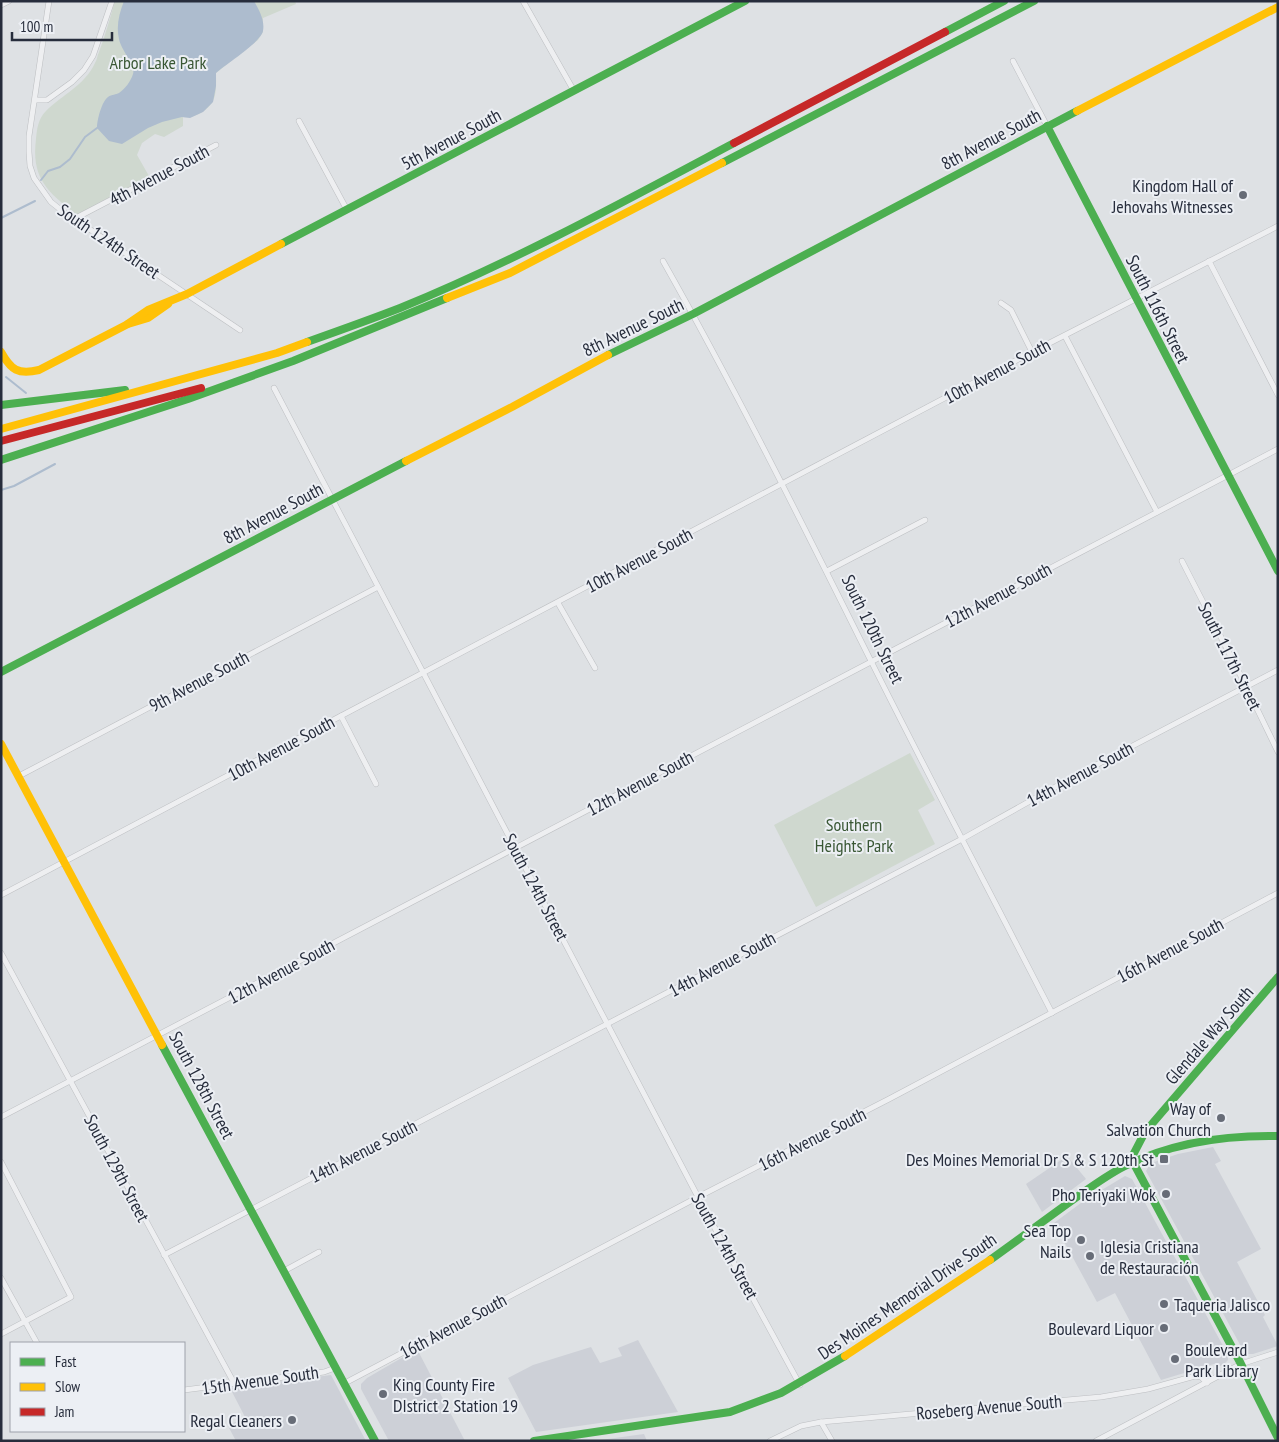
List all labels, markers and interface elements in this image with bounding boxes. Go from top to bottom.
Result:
scale bar [12,10,112,42]
text: 100 m [20,17,53,36]
park label: Arbor Lake Park [109,51,207,74]
street label: 5th Avenue South [397,103,505,175]
street label: 8th Avenue South [937,103,1045,175]
street label: 4th Avenue South [105,139,213,211]
place label: Kingdom Hall of Jehovahs Witnesses [1111,174,1234,218]
marker: Kingdom Hall of Jehovahs Witnesses [1237,189,1249,201]
street label: South 124th Street [54,198,164,284]
street label: South 116th Street [1121,251,1195,367]
street label: 8th Avenue South [579,293,687,361]
street label: 10th Avenue South [940,333,1054,409]
street label: 8th Avenue South [219,477,327,549]
street label: 10th Avenue South [582,522,696,598]
street label: 12th Avenue South [941,557,1055,633]
street label: South 120th Street [837,571,909,687]
street label: South 117th Street [1193,598,1267,714]
street label: 9th Avenue South [145,645,253,717]
street label: 10th Avenue South [224,710,338,786]
street label: 14th Avenue South [1023,736,1137,812]
street label: 12th Avenue South [583,745,697,821]
park label: Southern Heights Park [815,813,893,857]
street label: South 124th Street [498,829,574,945]
street label: 16th Avenue South [1113,912,1227,988]
street label: 14th Avenue South [665,926,779,1002]
street label: 12th Avenue South [224,933,338,1009]
street label: Glendale Way South [1160,981,1258,1089]
street label: South 128th Street [164,1027,240,1143]
place label: Way of Salvation Church [1106,1097,1212,1141]
street label: 16th Avenue South [754,1102,870,1176]
street label: South 129th Street [79,1110,155,1226]
marker: Way of Salvation Church [1215,1112,1227,1124]
street label: 14th Avenue South [305,1114,421,1188]
place label: Des Moines Memorial Dr S & S 120th St [906,1148,1154,1171]
marker: Des Moines Memorial Dr S & S 120th St [1158,1153,1170,1165]
place label: Pho Teriyaki Wok [1052,1183,1156,1206]
marker: Pho Teriyaki Wok [1160,1188,1172,1200]
street label: South 124th Street [686,1189,764,1303]
place label: Sea Top Nails [1024,1219,1071,1263]
street label: Des Moines Memorial Drive South [813,1228,1001,1364]
marker: Sea Top Nails [1075,1234,1087,1246]
place label: Iglesia Cristiana de Restauración [1100,1235,1199,1279]
marker: Iglesia Cristiana de Restauración [1084,1250,1096,1262]
street label: 16th Avenue South [396,1288,510,1364]
place label: Taqueria Jalisco [1174,1293,1270,1316]
marker: Taqueria Jalisco [1158,1298,1170,1310]
place label: Boulevard Liquor [1048,1317,1154,1340]
marker: Boulevard Liquor [1158,1322,1170,1334]
place label: Boulevard Park Library [1185,1338,1258,1382]
legend [10,1342,185,1432]
text: Fast [55,1352,76,1371]
marker: Boulevard Park Library [1169,1353,1181,1365]
street label: 15th Avenue South [200,1360,320,1400]
place label: King County Fire DIstrict 2 Station 19 [393,1373,518,1417]
text: Slow [55,1377,80,1396]
marker: King County Fire DIstrict 2 Station 19 [377,1388,389,1400]
street label: Roseberg Avenue South [915,1389,1063,1425]
text: Jam [54,1402,74,1421]
place label: Regal Cleaners [190,1409,282,1432]
marker: Regal Cleaners [286,1414,298,1426]

